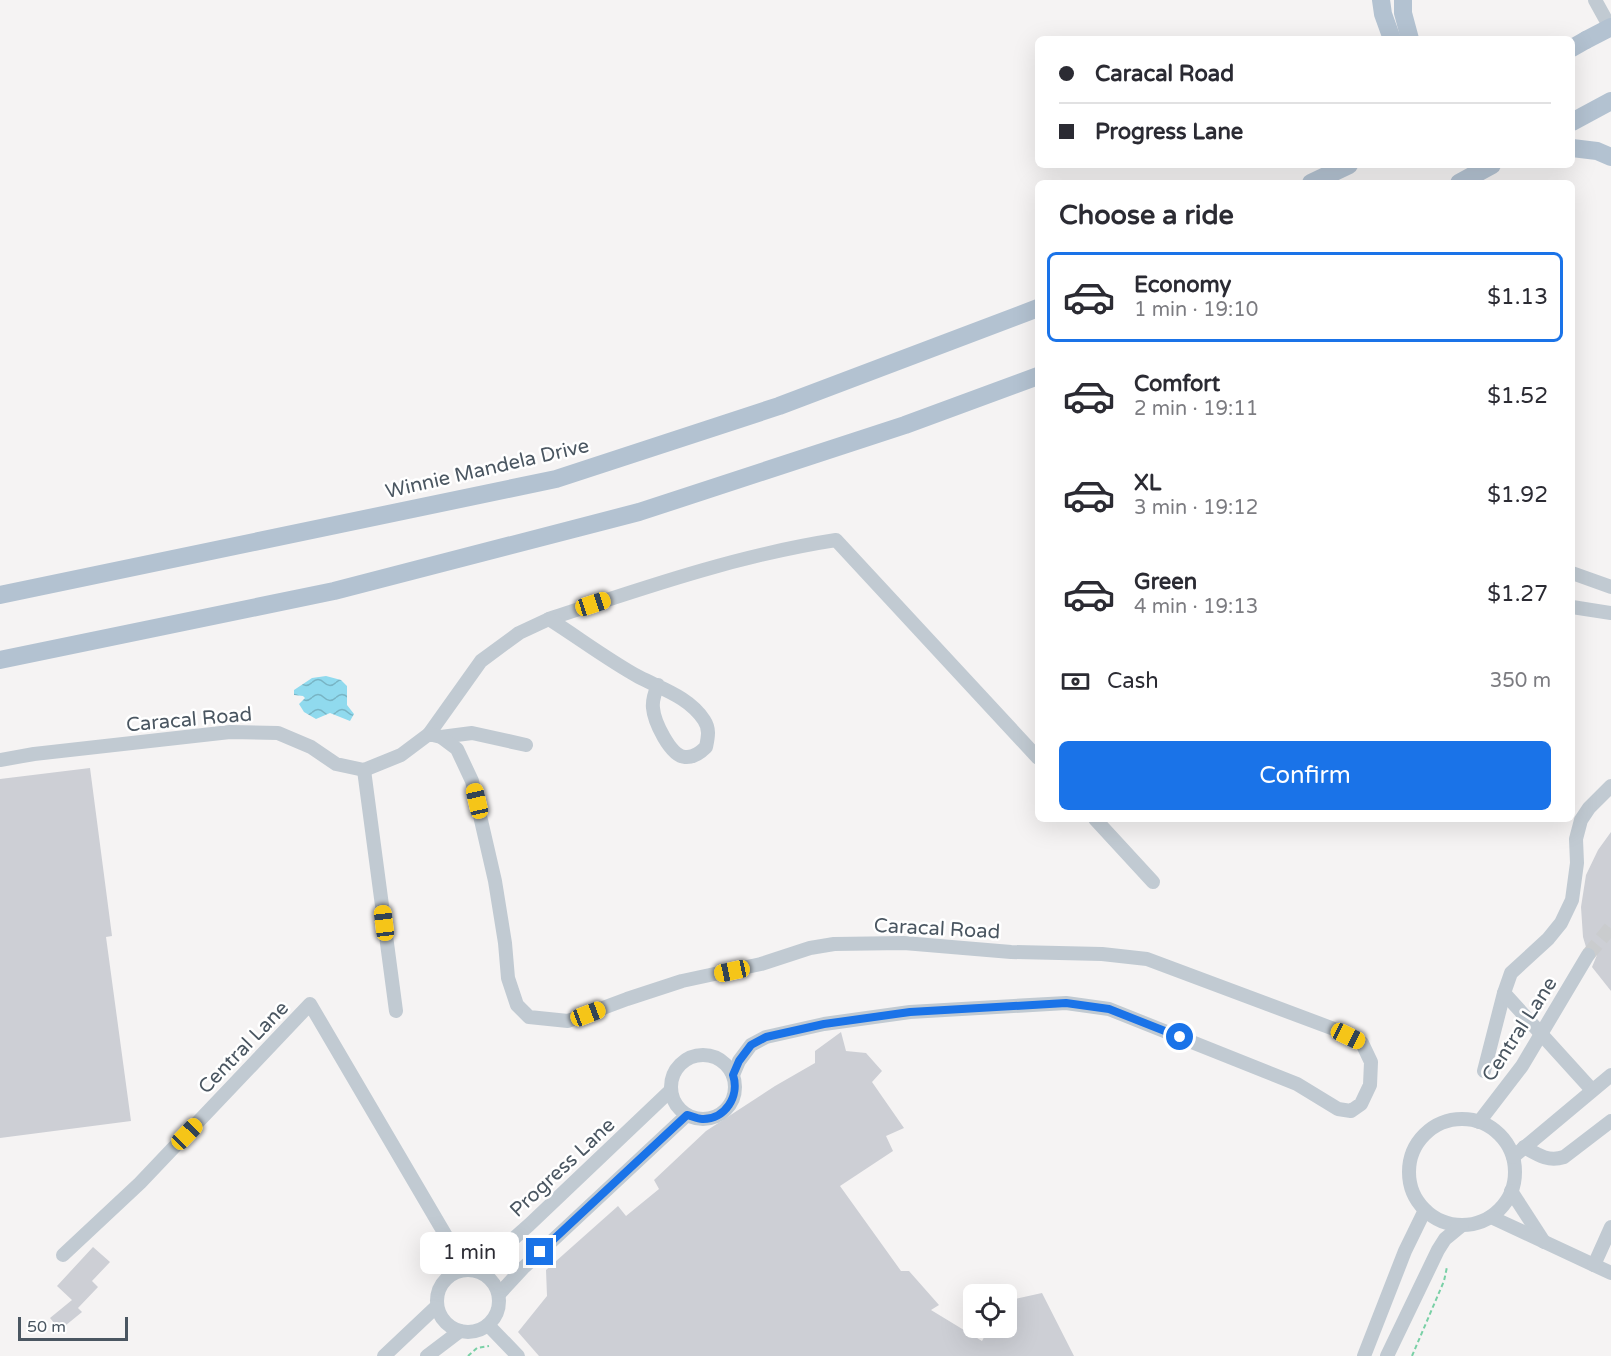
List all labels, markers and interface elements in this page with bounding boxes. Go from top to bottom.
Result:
text: Caracal Road [1095,61,1234,87]
text: Progress Lane [1095,119,1243,145]
text: Choose a ride [1059,199,1234,232]
icon: car [1062,270,1116,324]
text: Economy [1134,272,1231,298]
text: $1.13 [1487,284,1548,310]
text: 1 min · 19:10 [1134,298,1258,322]
icon: car [1062,369,1116,423]
text: Comfort [1134,371,1220,397]
text: $1.52 [1487,383,1548,409]
text: 2 min · 19:11 [1134,397,1258,421]
street label: Winnie Mandela Drive [383,434,591,504]
icon: car [1062,468,1116,522]
text: XL [1134,470,1161,496]
text: $1.92 [1487,482,1548,508]
text: 3 min · 19:12 [1134,496,1258,520]
icon: car [1062,567,1116,621]
text: Green [1134,569,1197,595]
text: $1.27 [1487,581,1548,607]
car [573,590,613,618]
text: 4 min · 19:13 [1134,595,1258,619]
icon: cash [1059,665,1092,698]
text: Cash [1107,668,1159,694]
text: 350 m [1490,669,1551,693]
street label: Caracal Road [125,703,253,737]
button: Confirm [1059,741,1551,810]
car [464,781,490,821]
car [373,904,395,942]
street label: Caracal Road [873,914,1001,944]
car [713,958,751,984]
street label: Central Lane [1477,973,1563,1086]
street label: Central Lane [193,996,294,1099]
car [568,999,608,1029]
car [1328,1020,1368,1052]
route start [1166,1023,1193,1050]
street label: Progress Lane [505,1113,620,1222]
car [168,1115,206,1153]
callout: 1 min [420,1231,519,1273]
route end [526,1238,553,1265]
text: 1 min [443,1241,496,1265]
map controls [963,1284,1017,1338]
button: locate [963,1284,1017,1338]
scale bar [18,1314,128,1342]
text: 50 m [27,1317,66,1337]

